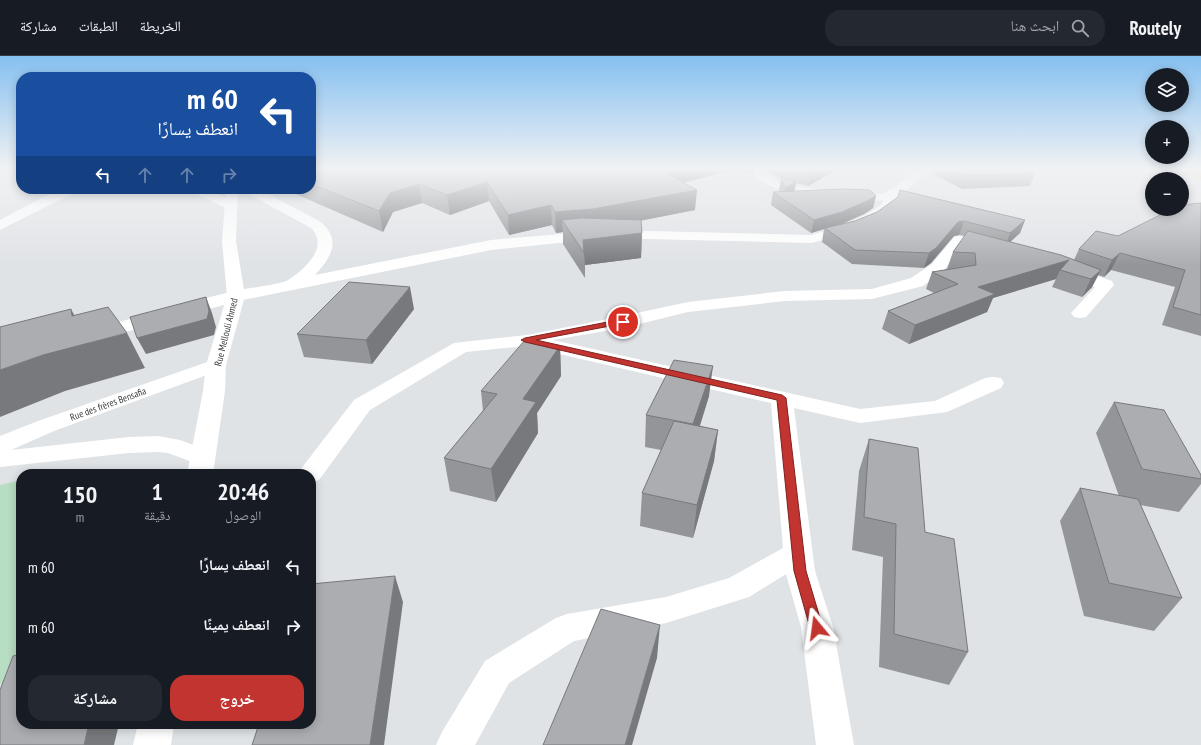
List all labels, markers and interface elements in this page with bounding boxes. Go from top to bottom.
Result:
search box [825,10,1105,46]
text: ابحث هنا [1010,16,1059,35]
text: Routely [1129,16,1181,40]
text: مشاركة [20,17,57,35]
text: الطبقات [79,17,118,35]
text: الخريطة [140,17,181,35]
icon: search [1069,17,1091,39]
map controls [1145,68,1189,216]
button: layers [1145,68,1189,112]
text: 60 m [187,80,238,117]
icon: left [252,88,304,140]
text: انعطف يسارًا [158,117,238,140]
button: + [1145,120,1189,164]
icon: left [92,164,114,186]
icon: ahead [134,164,156,186]
icon: ahead [176,164,198,186]
icon: right [218,164,240,186]
button: − [1145,172,1189,216]
street label: Rue Mellouli Ahmed [211,297,241,367]
pin [606,305,640,339]
icon: arrive [612,311,634,333]
street label: Rue des frères Bensafia [68,384,148,424]
text: 1 [152,476,163,507]
text: 20:46 [217,476,269,507]
text: 150 [63,479,97,510]
text: دقيقة [144,507,170,524]
text: الوصول [225,507,261,524]
text: m [76,509,84,526]
text: انعطف يسارًا [199,555,270,574]
icon: left [282,556,304,578]
text: 60 m [28,558,54,577]
position arrow [796,607,838,649]
text: انعطف يمينًا [203,615,270,634]
icon: right [282,616,304,638]
text: 60 m [28,618,54,637]
button: مشاركة [28,675,162,721]
button: خروج [170,675,304,721]

